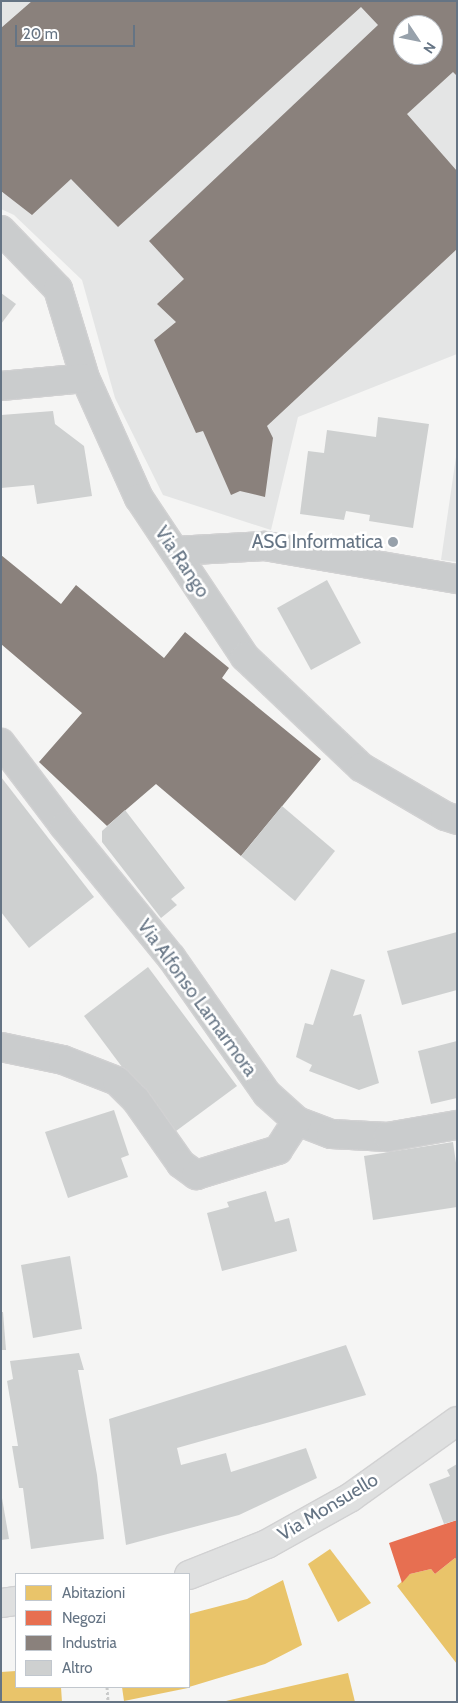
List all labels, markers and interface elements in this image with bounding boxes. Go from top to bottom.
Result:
scale bar [18,15,138,47]
north arrow [393,15,443,65]
text: 20 m [23,25,58,43]
text: N [419,39,440,57]
street label: Via Rango [150,522,214,602]
place label: ASG Informatica [252,531,383,553]
marker: ASG Informatica [387,536,399,548]
street label: Via Alfonso Lamarmora [132,915,262,1081]
street label: Via Monsuello [274,1468,382,1546]
legend [15,1573,190,1688]
text: Abitazioni [62,1584,125,1602]
text: Negozi [62,1609,106,1627]
text: Industria [62,1634,117,1652]
text: Altro [62,1659,92,1677]

